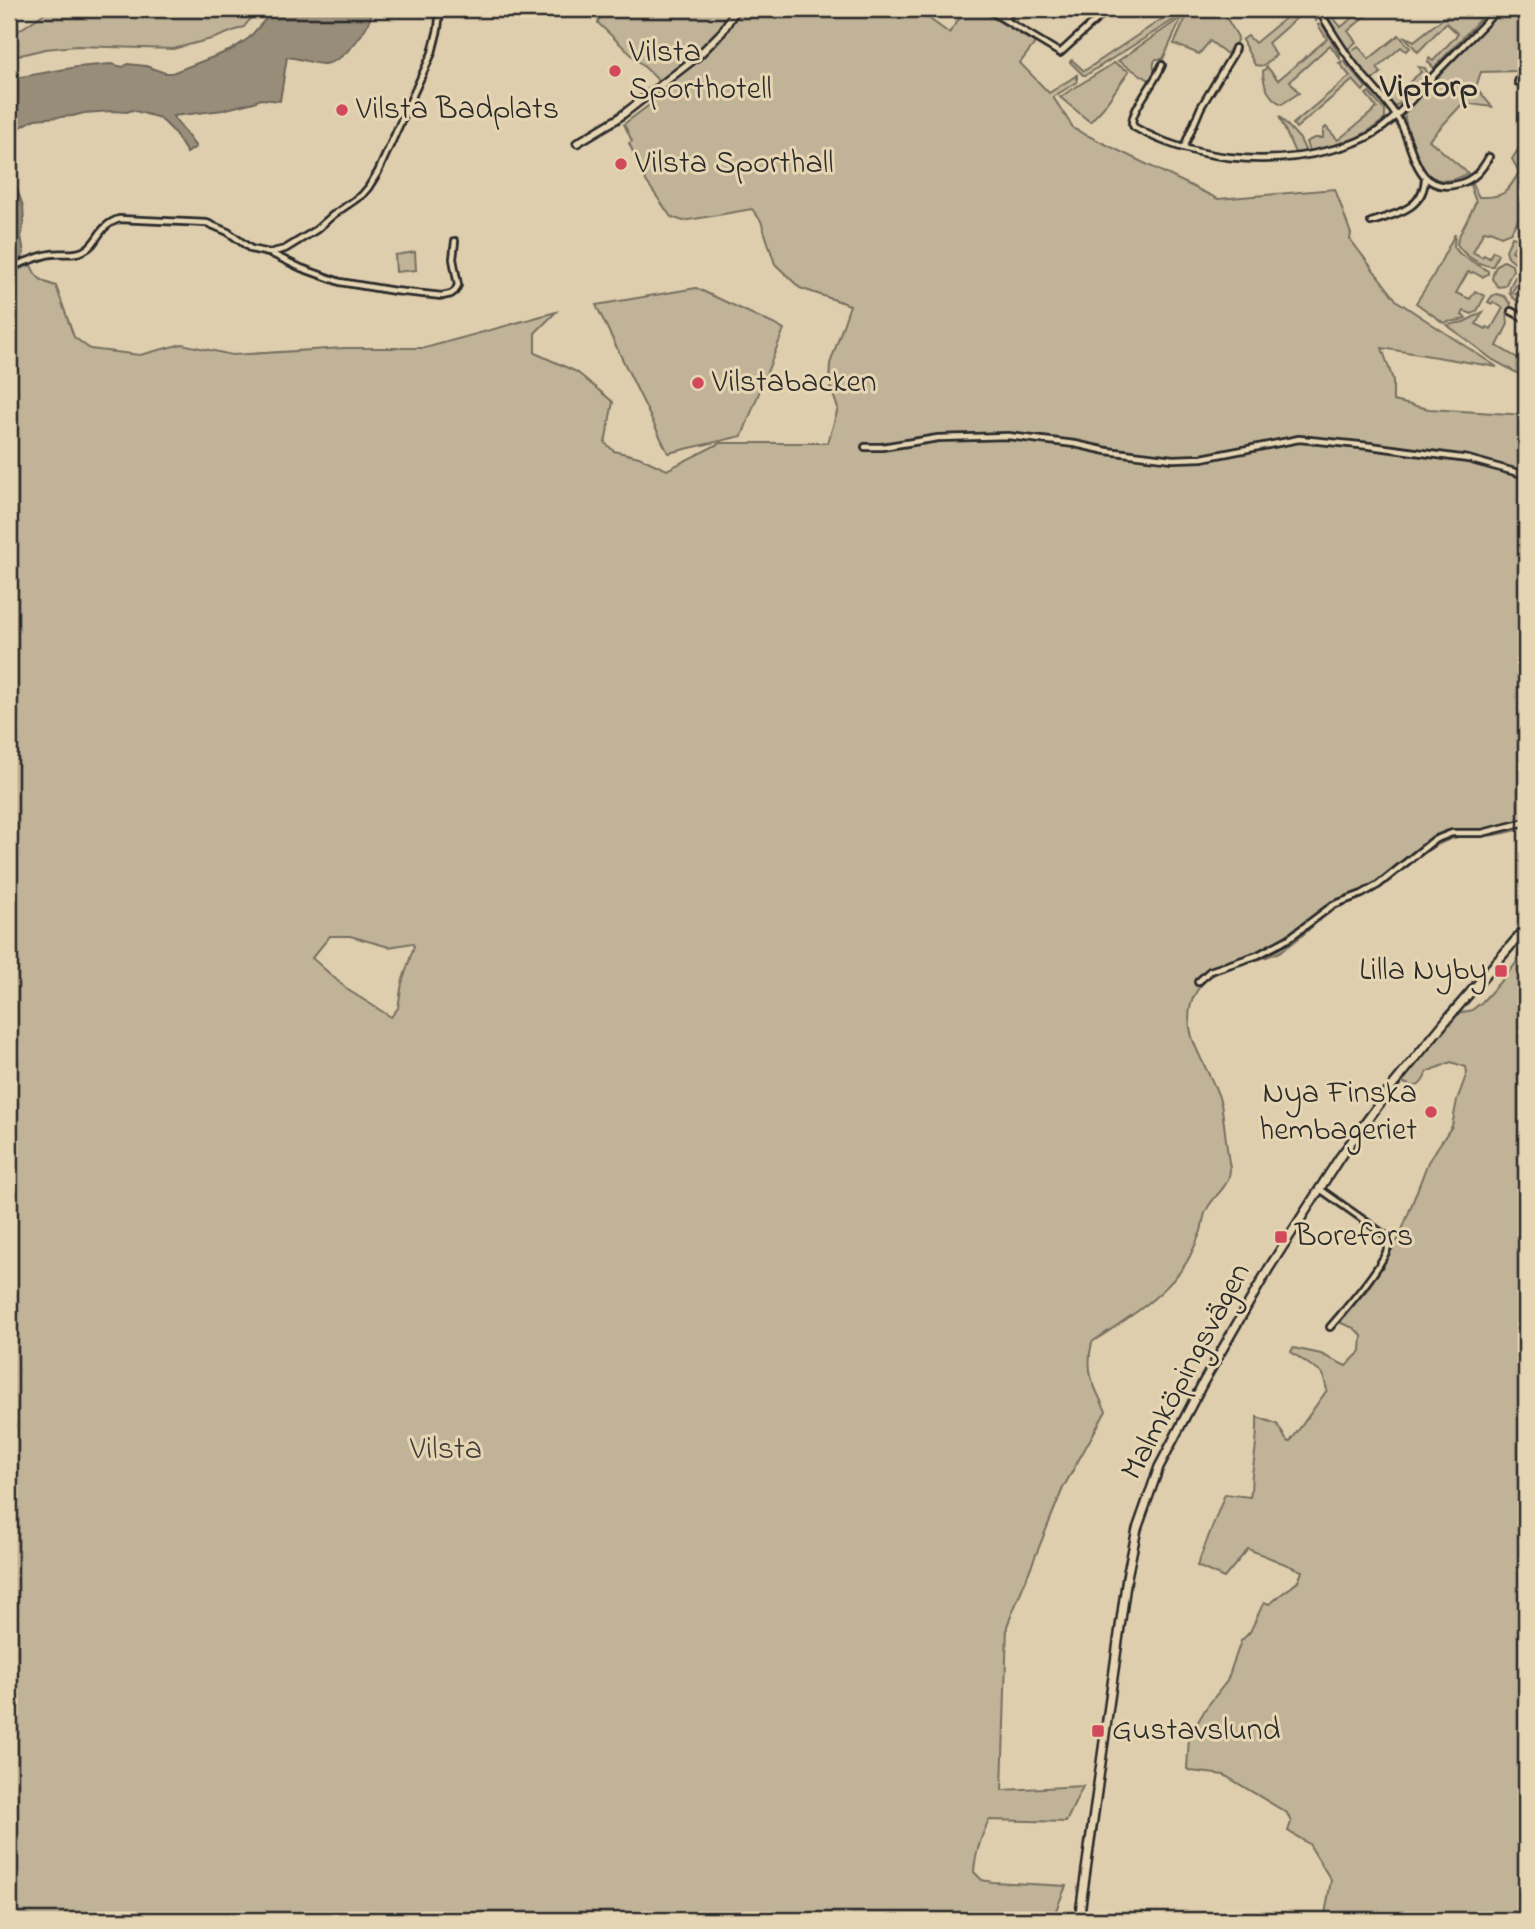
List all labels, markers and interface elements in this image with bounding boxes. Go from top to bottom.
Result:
place label: Vilsta Sporthotell [628,30,772,114]
marker: Vilsta Sporthotell [607,63,623,79]
district label: Viptorp [1379,64,1478,112]
place label: Vilsta Badplats [355,87,559,134]
marker: Vilsta Badplats [334,102,350,118]
place label: Vilsta Sporthall [634,141,834,188]
marker: Vilsta Sporthall [613,156,629,172]
place label: Vilstabacken [711,360,877,407]
marker: Vilstabacken [690,375,706,391]
place label: Lilla Nyby [1359,948,1487,995]
marker: Lilla Nyby [1493,963,1509,979]
place label: Nya Finska hembageriet [1259,1071,1417,1155]
marker: Nya Finska hembageriet [1423,1104,1439,1120]
place label: Borefors [1294,1214,1413,1261]
marker: Borefors [1273,1229,1289,1245]
street label: Malmköpingsvägen [1110,1255,1264,1489]
park label: Vilsta [409,1427,482,1474]
place label: Gustavslund [1112,1708,1281,1755]
marker: Gustavslund [1090,1723,1106,1739]

